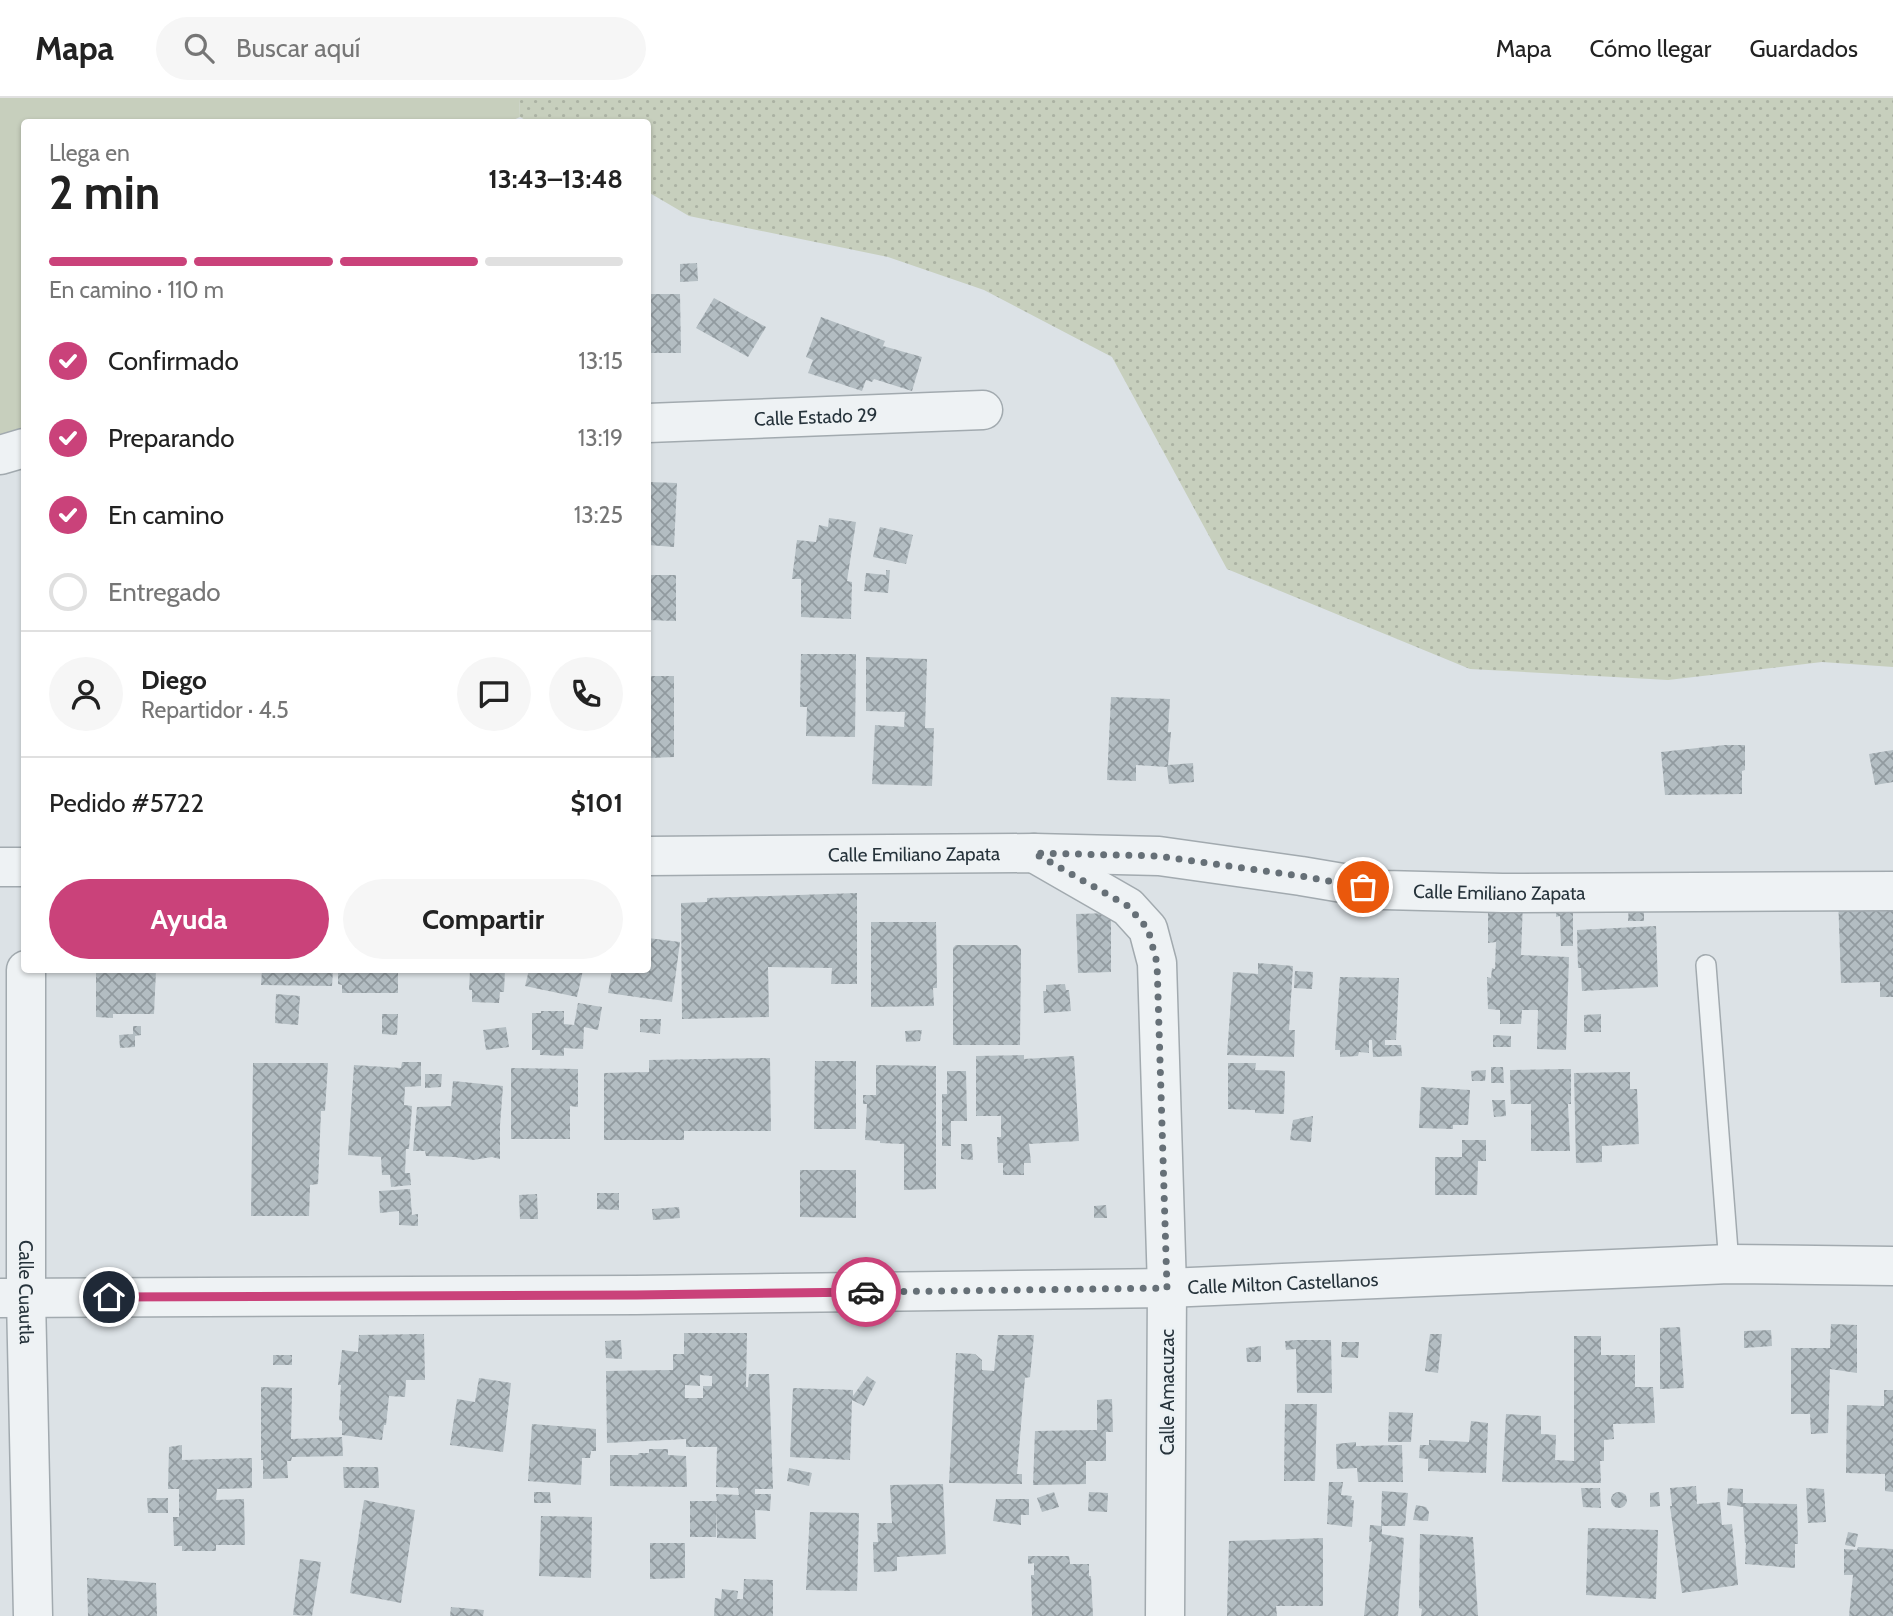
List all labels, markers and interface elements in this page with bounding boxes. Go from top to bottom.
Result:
search box [156,17,646,80]
text: Mapa [35,28,114,68]
icon: search [180,29,218,67]
text: Buscar aquí [236,32,360,64]
text: Mapa [1496,34,1552,63]
text: Cómo llegar [1590,34,1711,63]
text: Guardados [1749,34,1858,63]
text: Llega en [49,139,130,167]
text: 13:43–13:48 [488,163,623,195]
text: 2 min [49,165,160,221]
text: En camino · 110 m [49,276,224,304]
icon: check [49,342,87,380]
text: Confirmado [108,345,239,377]
text: 13:15 [578,347,623,375]
street label: Calle Estado 29 [754,403,878,431]
icon: check [49,419,87,457]
text: Preparando [108,422,235,454]
text: 13:19 [578,424,623,452]
icon: check [49,496,87,534]
text: En camino [108,499,224,531]
text: 13:25 [574,501,623,529]
text: Entregado [108,576,221,608]
button: person [49,657,123,731]
button: chat [457,657,531,731]
button: phone [549,657,623,731]
text: Diego [141,664,207,696]
text: Repartidor · 4.5 [141,696,289,724]
text: Pedido #5722 [49,787,204,819]
text: $101 [570,787,623,819]
street label: Calle Emiliano Zapata [828,842,1000,867]
pin [1333,857,1393,917]
icon: bag [1344,868,1382,906]
button: Ayuda [49,879,329,959]
button: Compartir [343,879,623,959]
street label: Calle Emiliano Zapata [1413,880,1586,905]
street label: Calle Cuautla [14,1240,38,1344]
courier [831,1257,901,1327]
pin [79,1267,139,1327]
street label: Calle Milton Castellanos [1187,1268,1379,1299]
icon: car [847,1273,885,1311]
icon: home [90,1278,128,1316]
street label: Calle Amacuzac [1156,1328,1179,1455]

